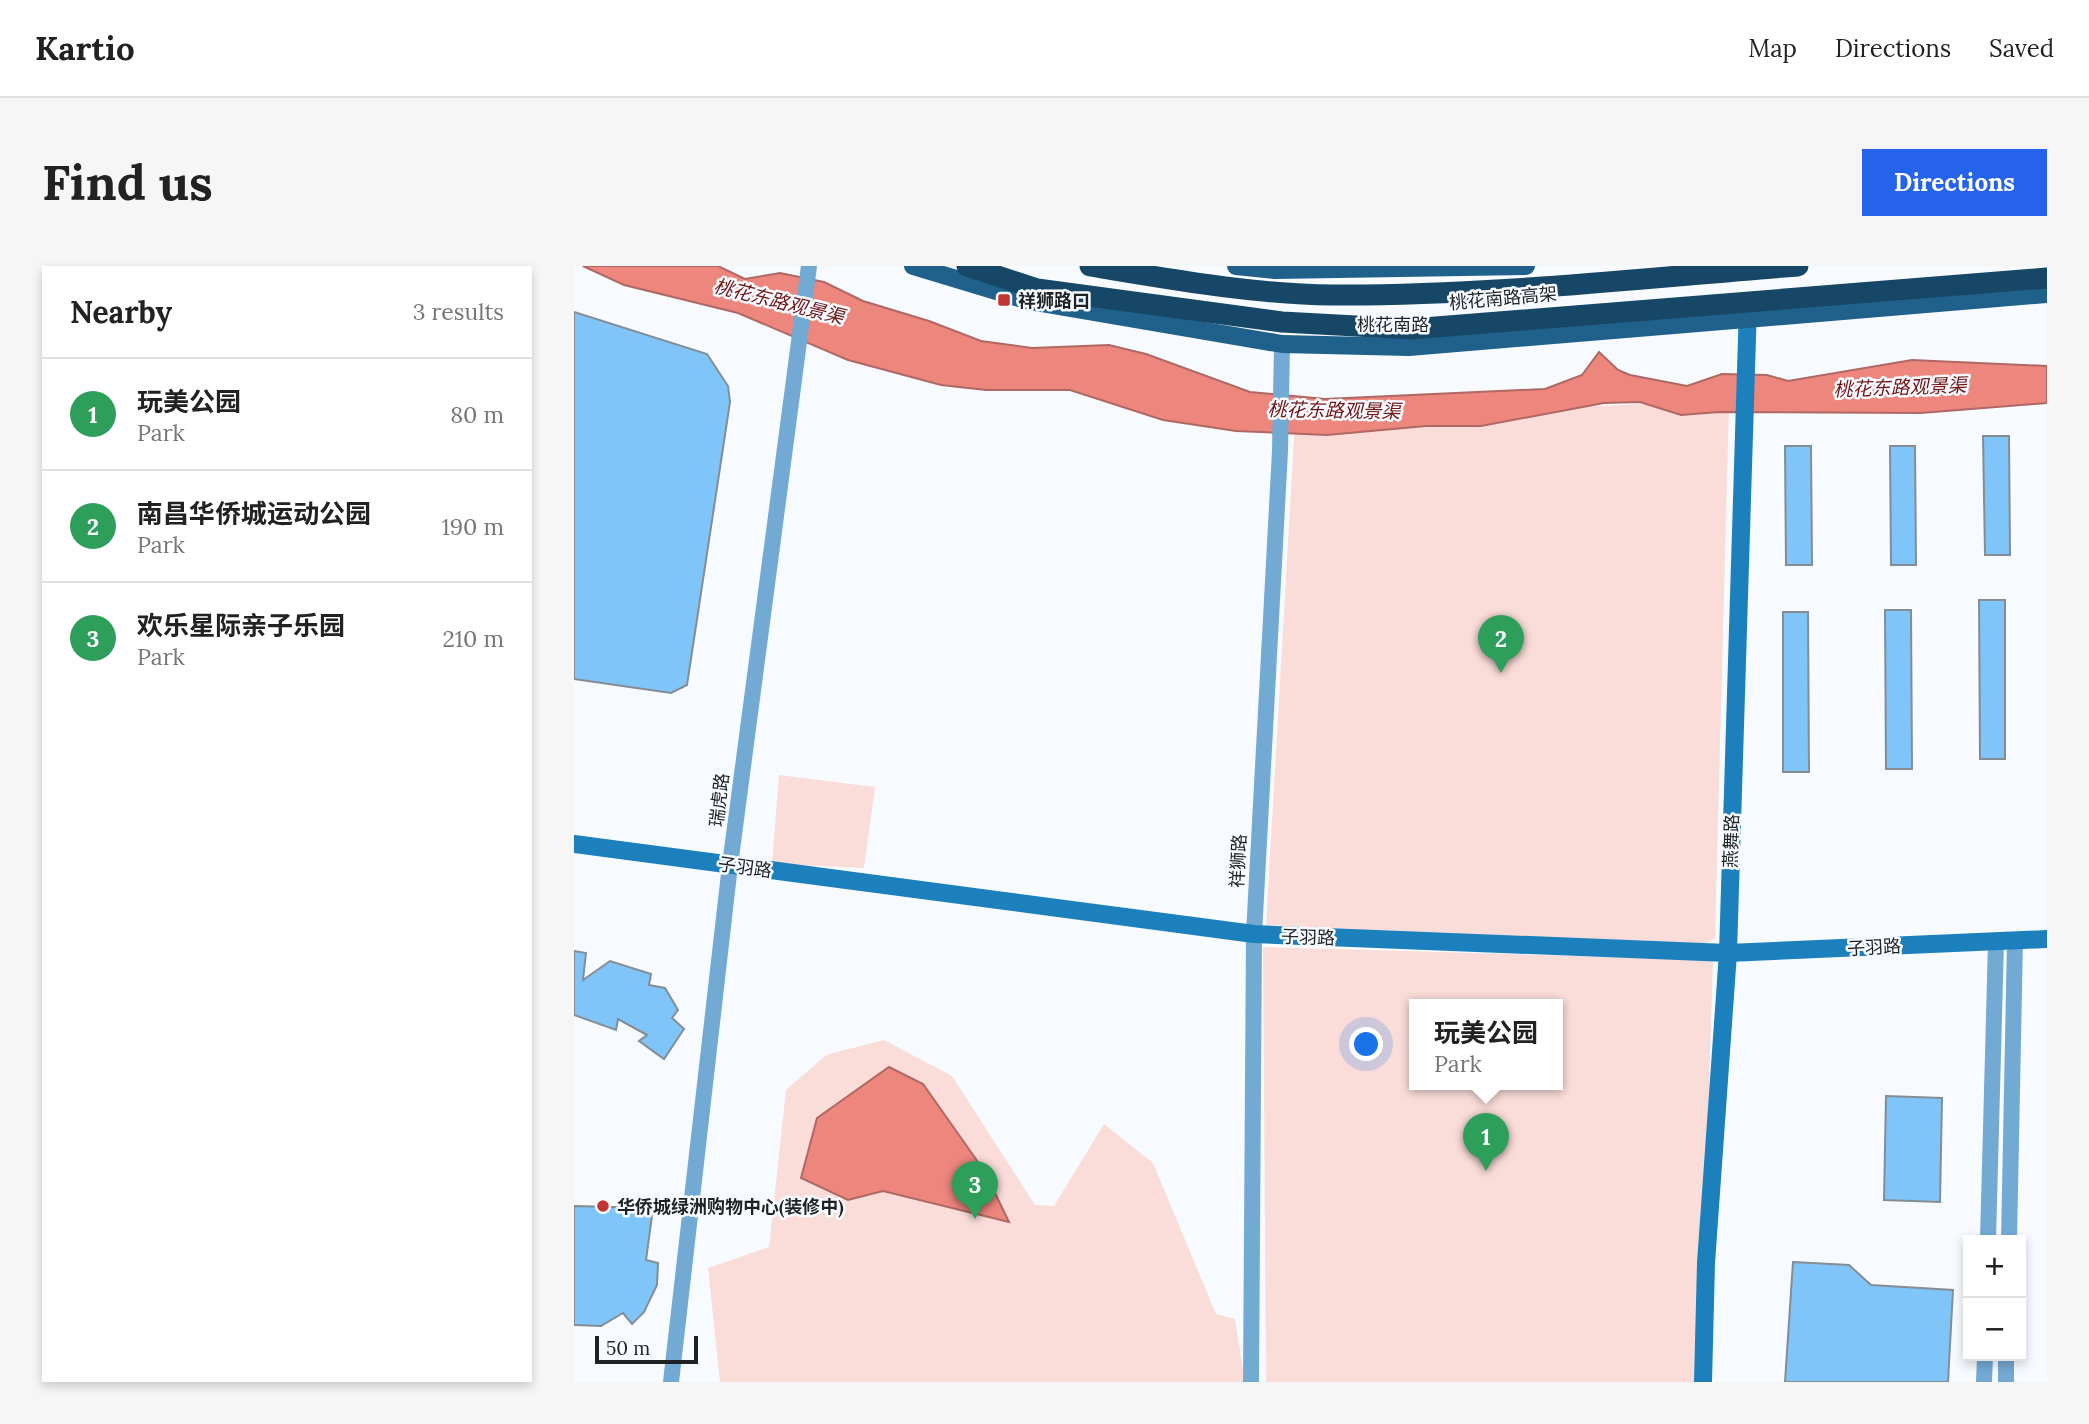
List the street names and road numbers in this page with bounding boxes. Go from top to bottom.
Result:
street label: 桃花南路高架 [1448,282,1558,314]
street label: 桃花南路 [1357,313,1429,336]
street label: 瑞虎路 [704,772,734,828]
street label: 燕舞路 [1719,814,1743,868]
street label: 祥狮路 [1225,833,1251,889]
street label: 子羽路 [717,852,773,882]
street label: 子羽路 [1281,925,1335,949]
street label: 子羽路 [1846,934,1902,960]

